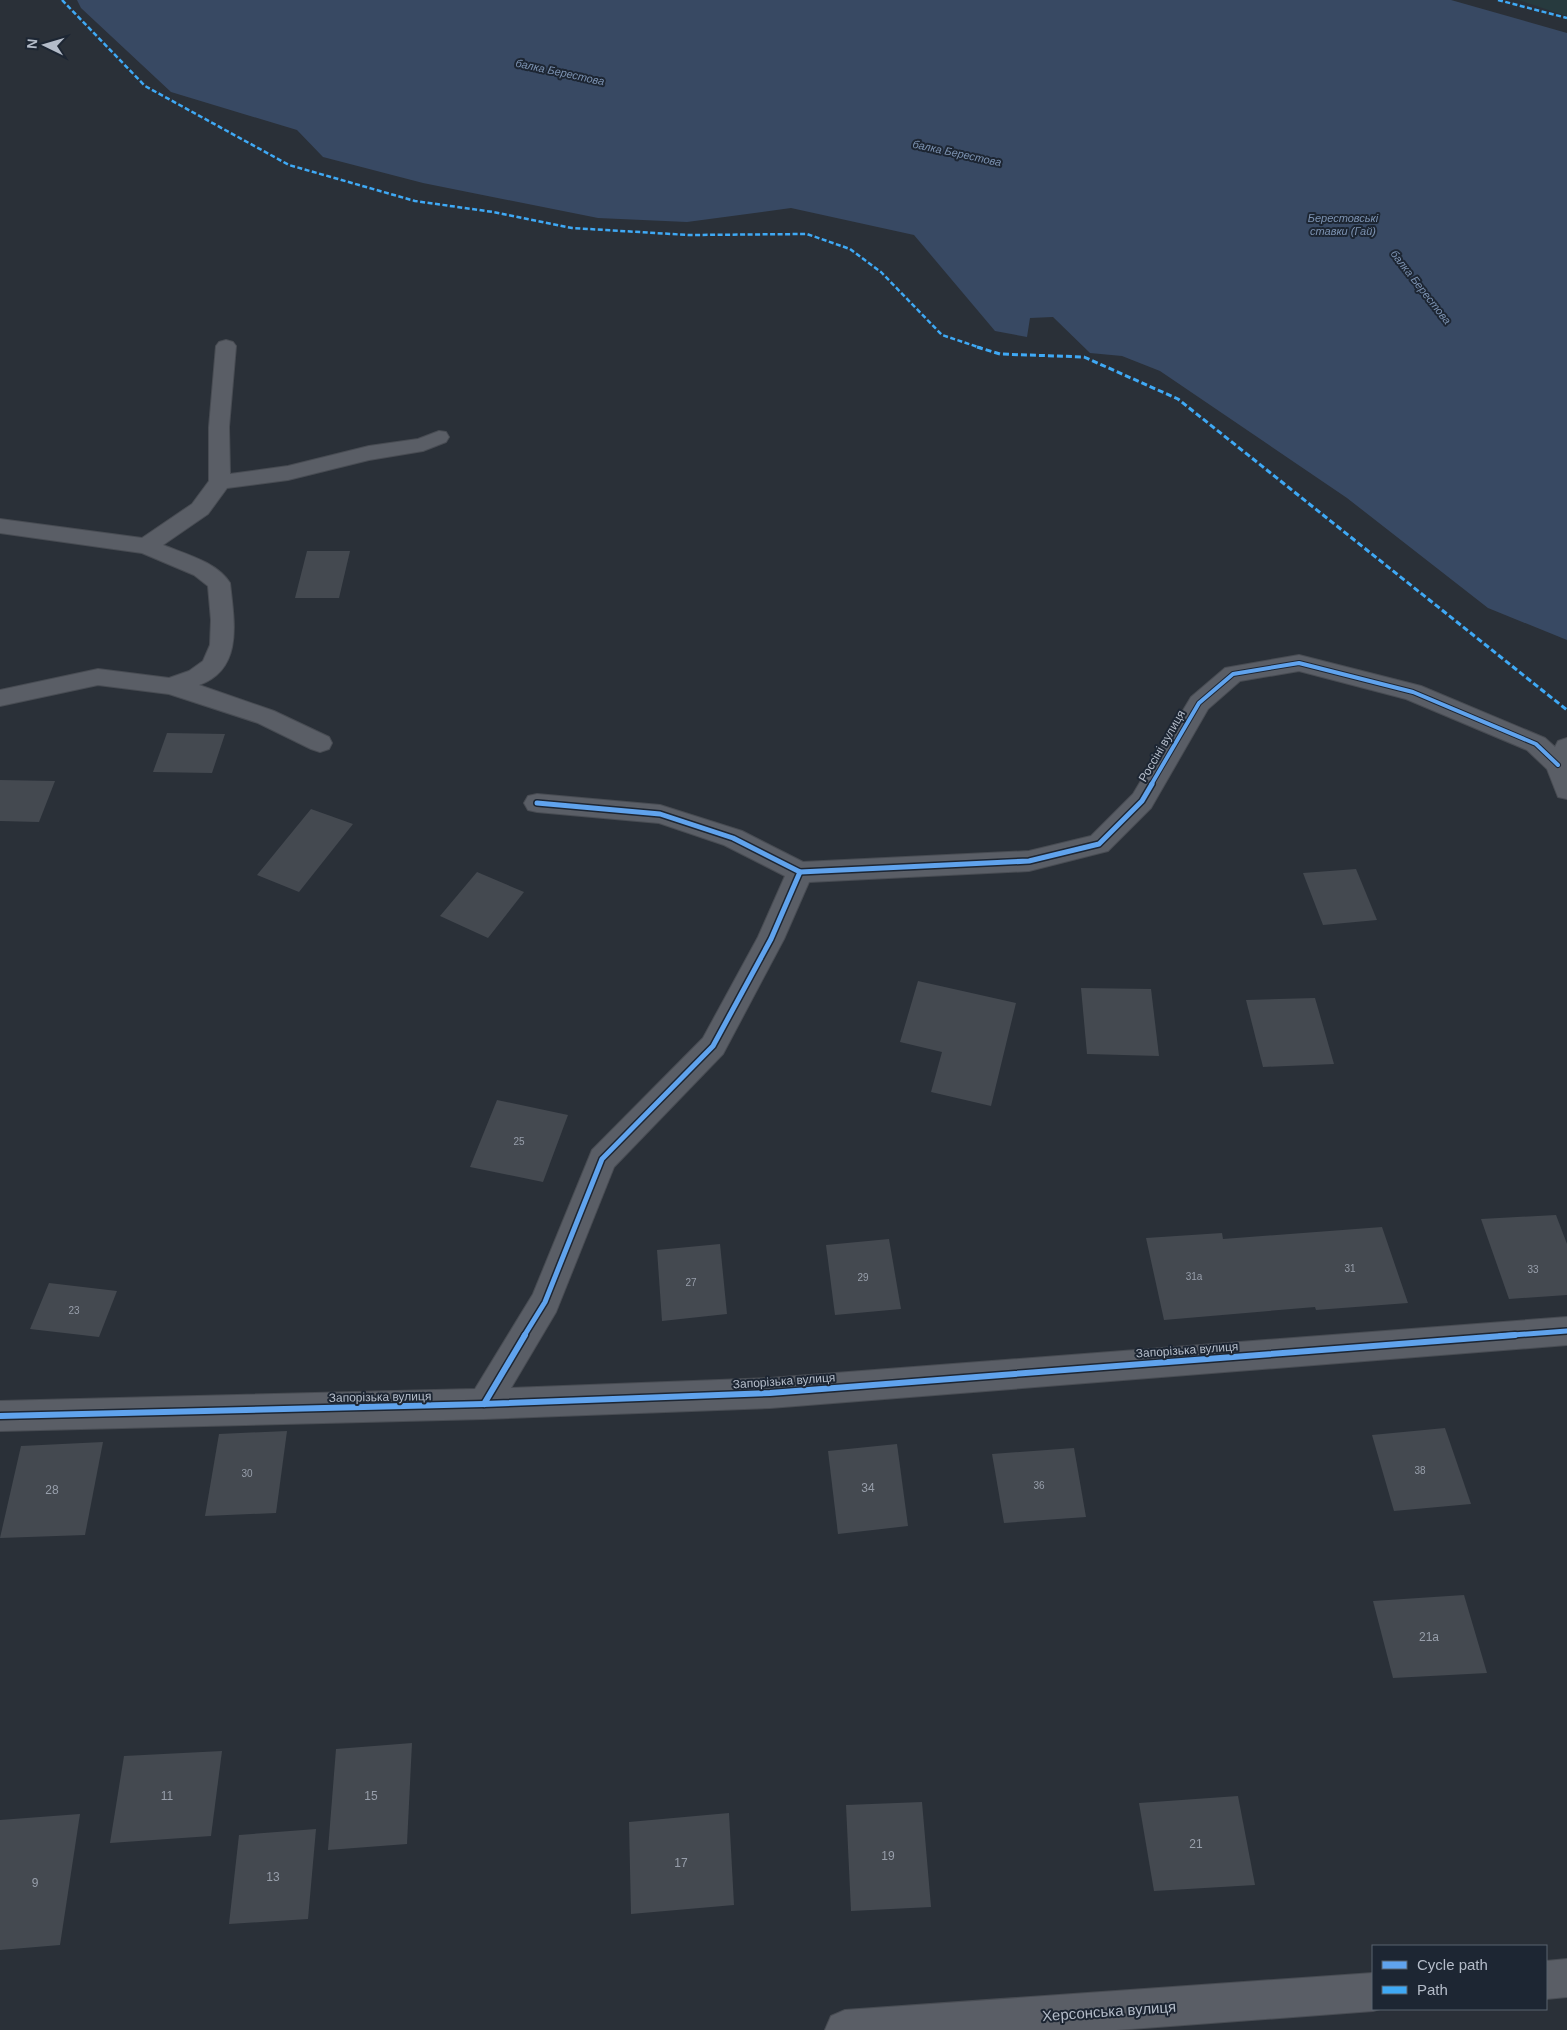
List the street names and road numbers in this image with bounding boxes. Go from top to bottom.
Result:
street label: Россіні вулиця [1136,708,1188,784]
street label: Запорізька вулиця [1135,1339,1239,1361]
street label: Запорізька вулиця [732,1370,836,1392]
street label: Запорізька вулиця [329,1389,431,1405]
street label: Херсонська вулиця [1041,1998,1177,2024]

